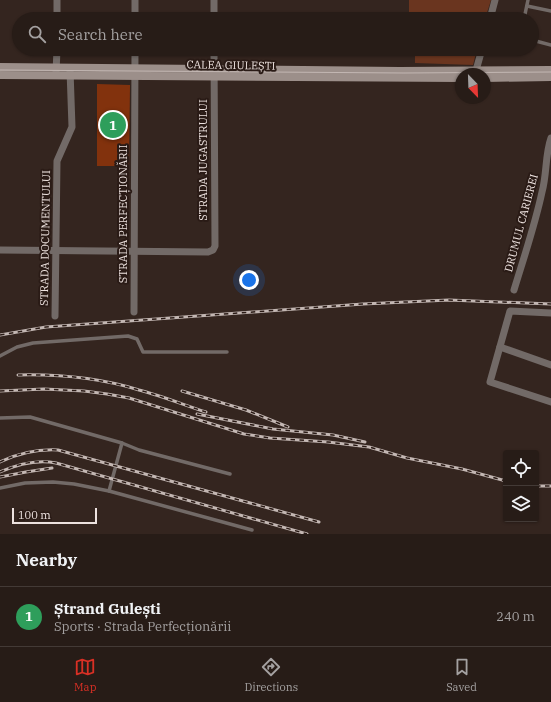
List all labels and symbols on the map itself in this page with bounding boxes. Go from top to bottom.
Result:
street label: CALEA GIULEȘTI [186,57,276,73]
north arrow [455,68,491,104]
street label: STRADA JUGASTRULUI [196,99,210,221]
pin: 1 [100,110,126,140]
street label: STRADA PERFECȚIONĂRII [116,145,131,283]
street label: STRADA DOCUMENTULUI [37,170,53,306]
street label: DRUMUL CARIEREI [501,172,541,274]
your location [239,270,259,290]
scale bar [12,506,97,525]

